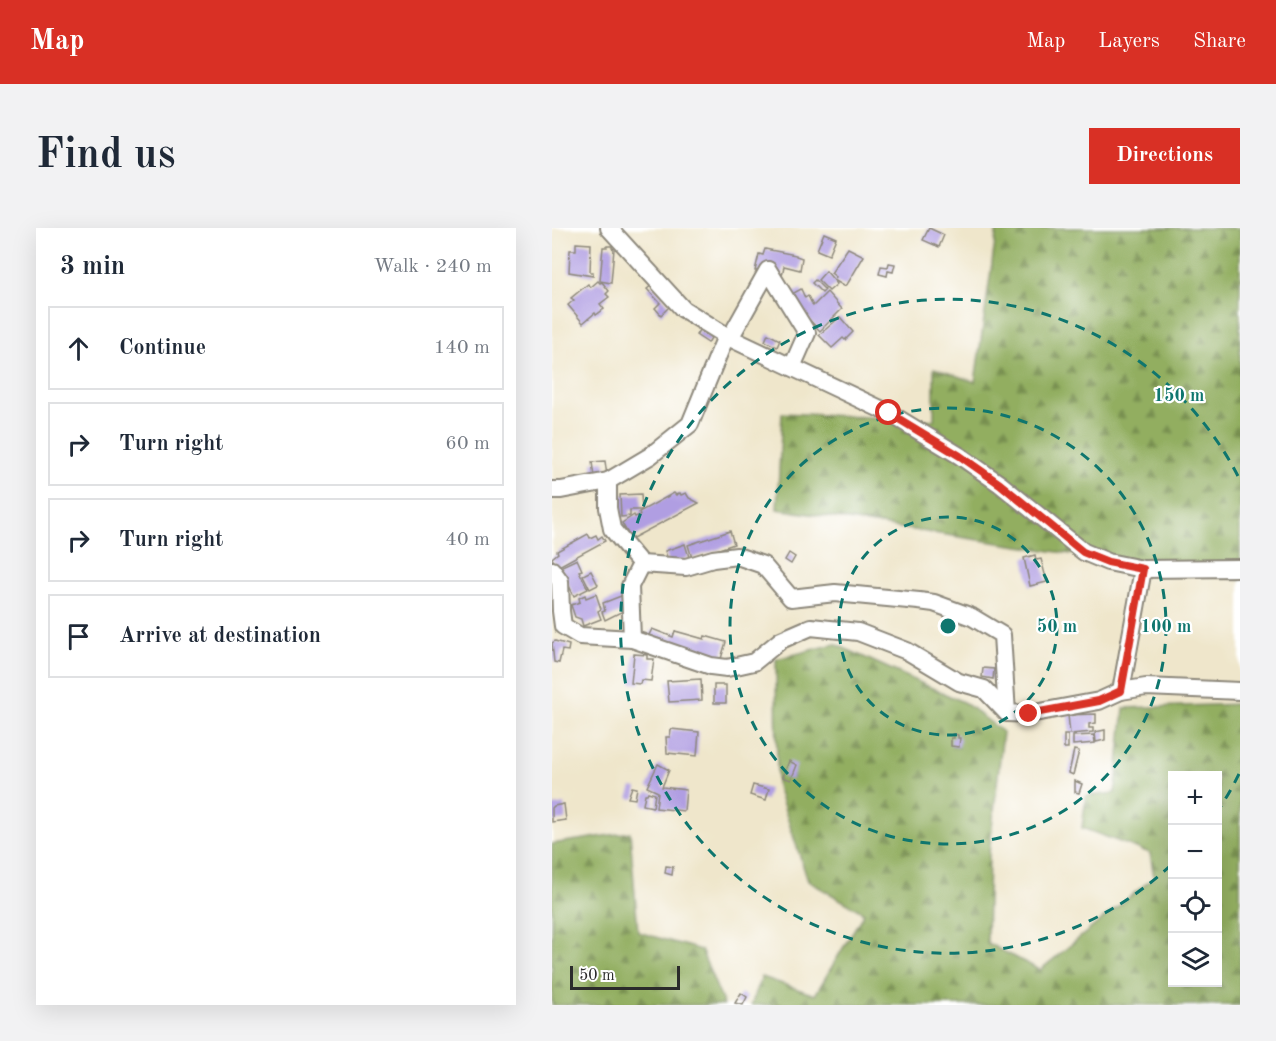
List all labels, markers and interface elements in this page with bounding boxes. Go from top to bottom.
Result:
text: Map [30,28,84,56]
text: Map [1026,31,1065,52]
text: Layers [1098,31,1160,52]
text: Share [1193,31,1246,52]
button: Directions [1089,128,1240,184]
text: Find us [36,135,175,177]
text: 3 min [60,254,125,280]
text: Walk · 240 m [373,257,492,277]
icon: ahead [62,332,95,365]
text: Continue [119,337,206,359]
text: 140 m [434,338,490,358]
text: 150 m [1154,387,1204,405]
route start [875,399,901,425]
icon: right [62,428,95,461]
text: Turn right [119,433,223,455]
text: 60 m [445,434,490,454]
icon: right [62,524,95,557]
text: Turn right [119,529,223,551]
text: 40 m [445,530,490,550]
centre of rings [938,616,958,636]
text: 50 m [1037,618,1077,636]
text: 100 m [1141,618,1191,636]
icon: arrive [62,620,95,653]
text: Arrive at destination [119,625,321,647]
route end [1015,700,1041,726]
map controls [1168,771,1222,987]
button: + [1168,771,1222,825]
button: − [1168,825,1222,879]
button: locate [1168,879,1222,933]
button: layers [1168,933,1222,987]
scale bar [570,963,680,990]
text: 50 m [579,968,615,984]

